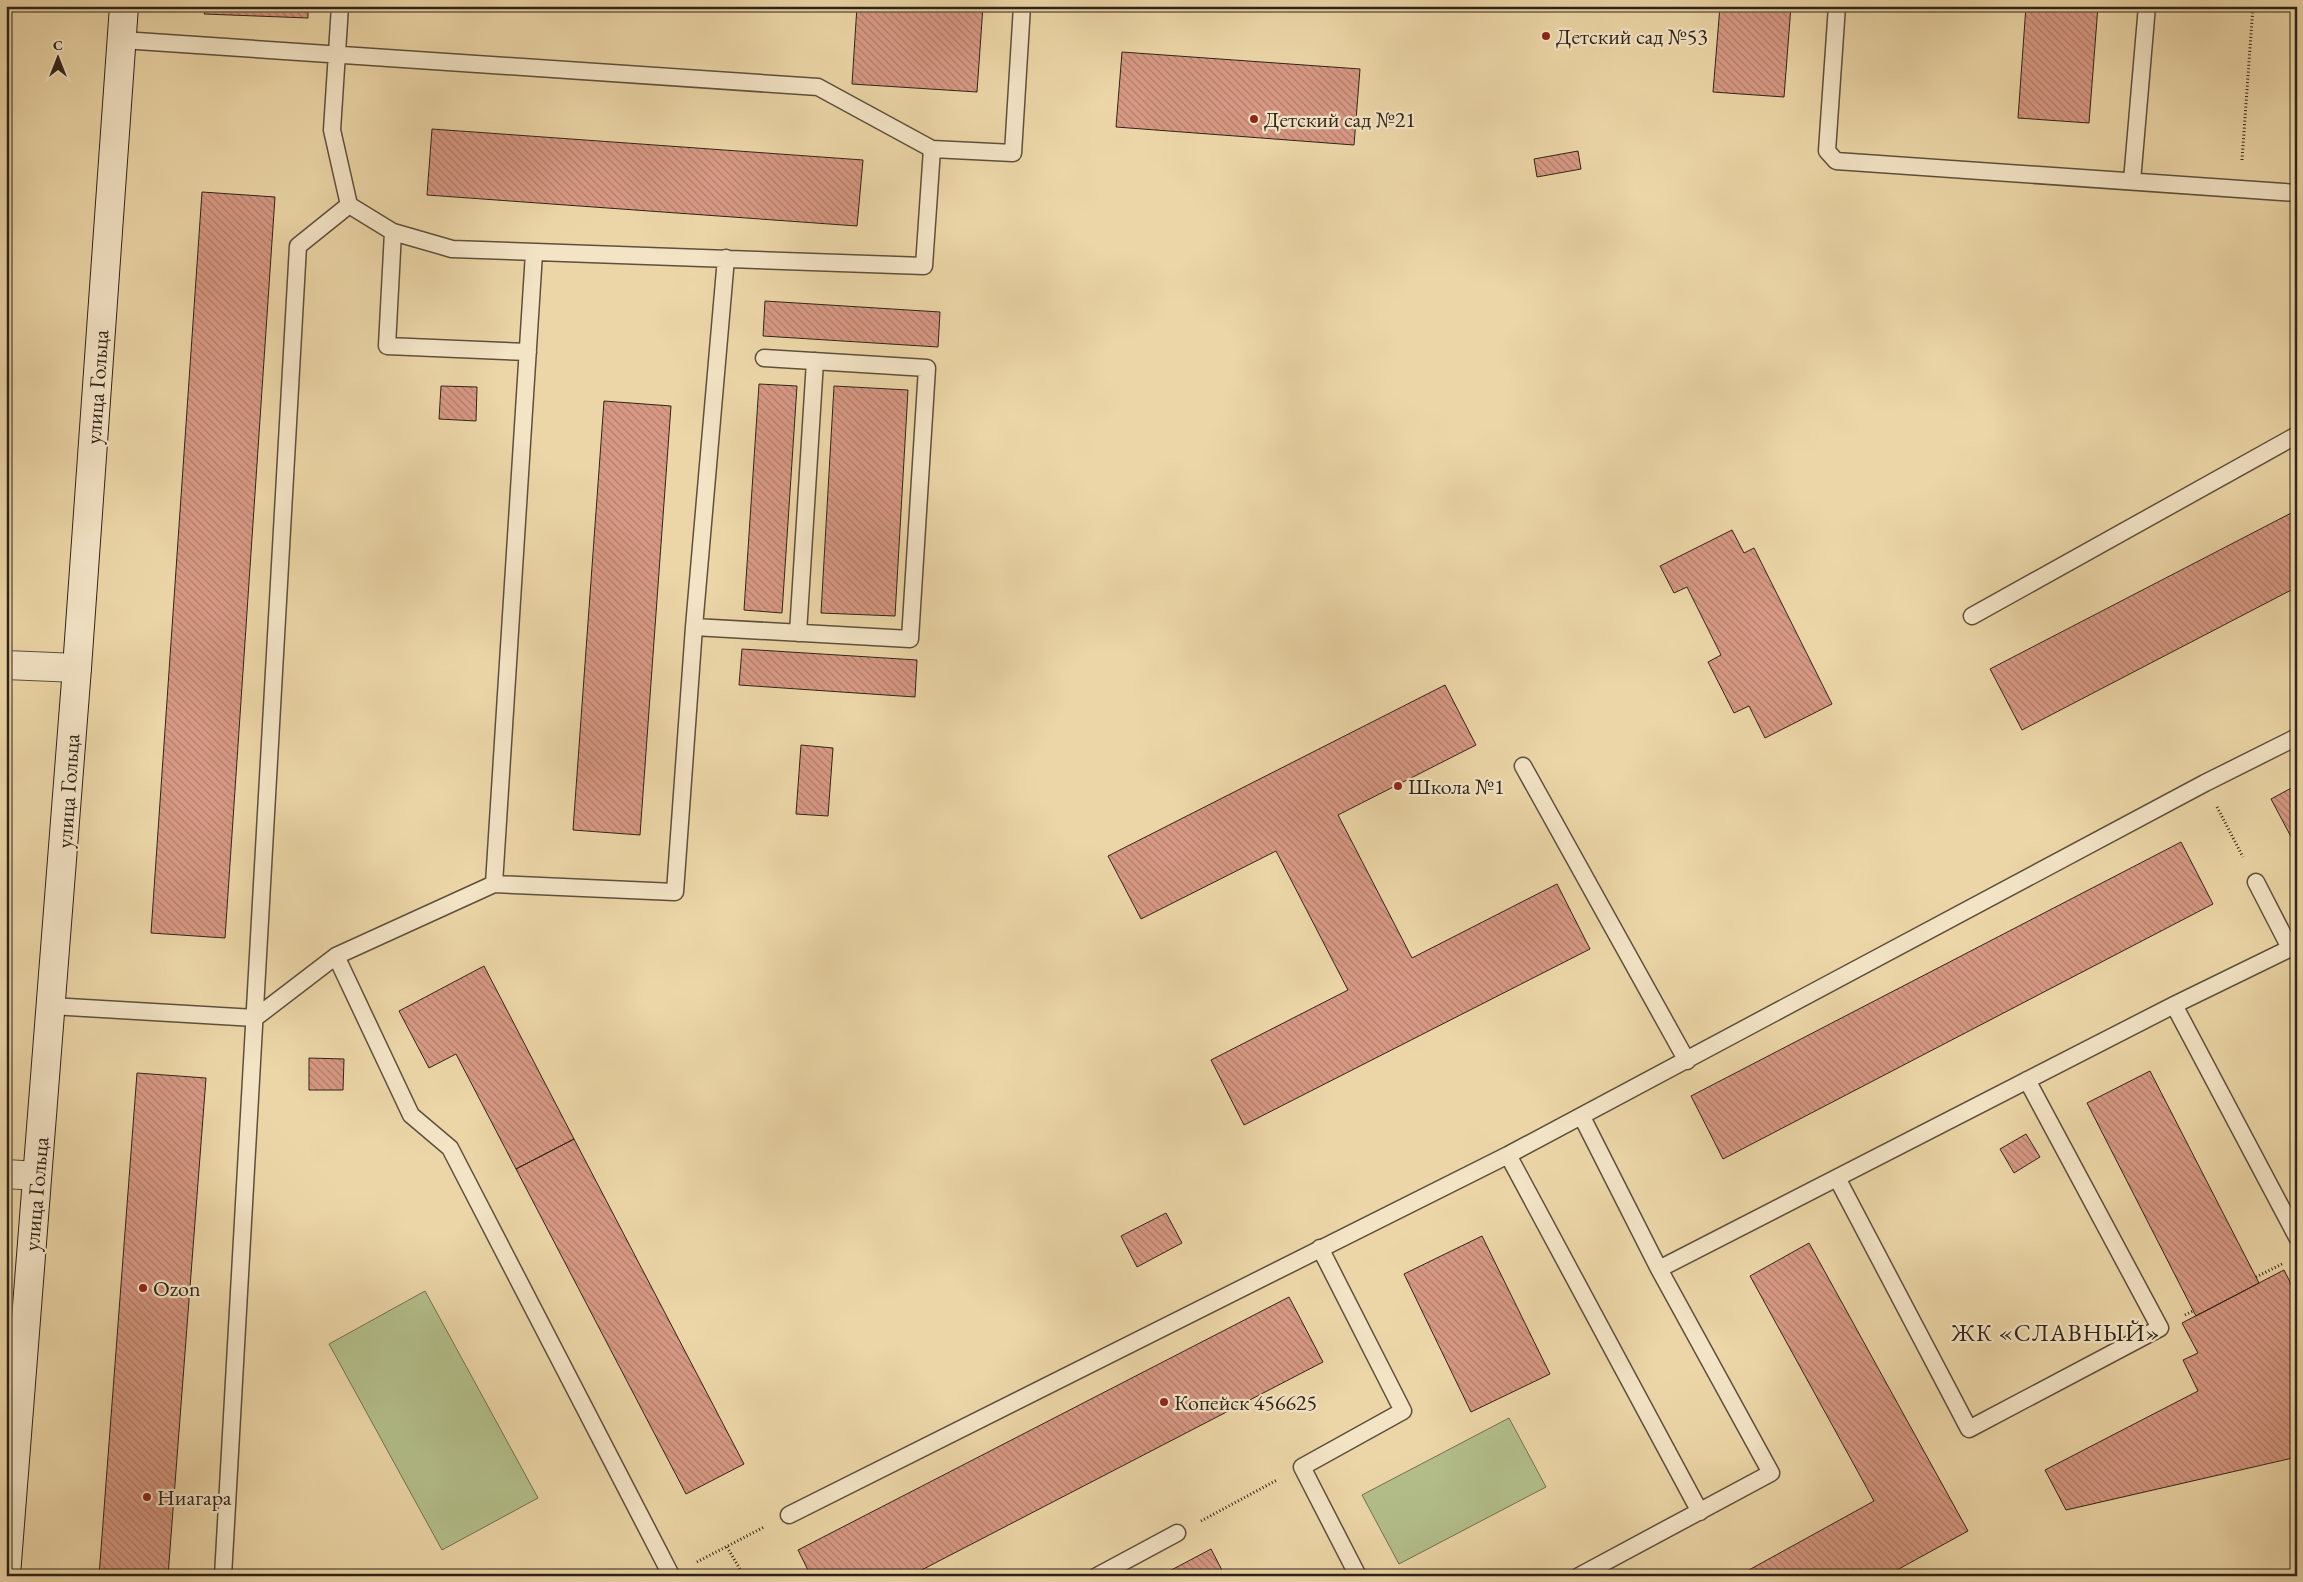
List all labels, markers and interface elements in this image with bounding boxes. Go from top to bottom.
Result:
place label: Детский сад №53 [1556,22,1708,51]
marker: Детский сад №53 [1540,30,1552,42]
north arrow [32,32,82,82]
text: С [53,36,63,54]
place label: Детский сад №21 [1264,105,1416,134]
marker: Детский сад №21 [1248,113,1260,125]
street label: улица Гольца [79,329,115,445]
street label: улица Гольца [50,733,86,849]
place label: Школа №1 [1408,772,1505,801]
marker: Школа №1 [1392,780,1404,792]
street label: улица Гольца [17,1135,55,1252]
place label: Ozon [153,1274,201,1303]
marker: Ozon [137,1282,149,1294]
district label: ЖК «СЛАВНЫЙ» [1950,1317,2161,1348]
place label: Копейск 456625 [1174,1388,1317,1417]
marker: Копейск 456625 [1158,1396,1170,1408]
place label: Ниагара [157,1483,232,1512]
marker: Ниагара [141,1491,153,1503]

